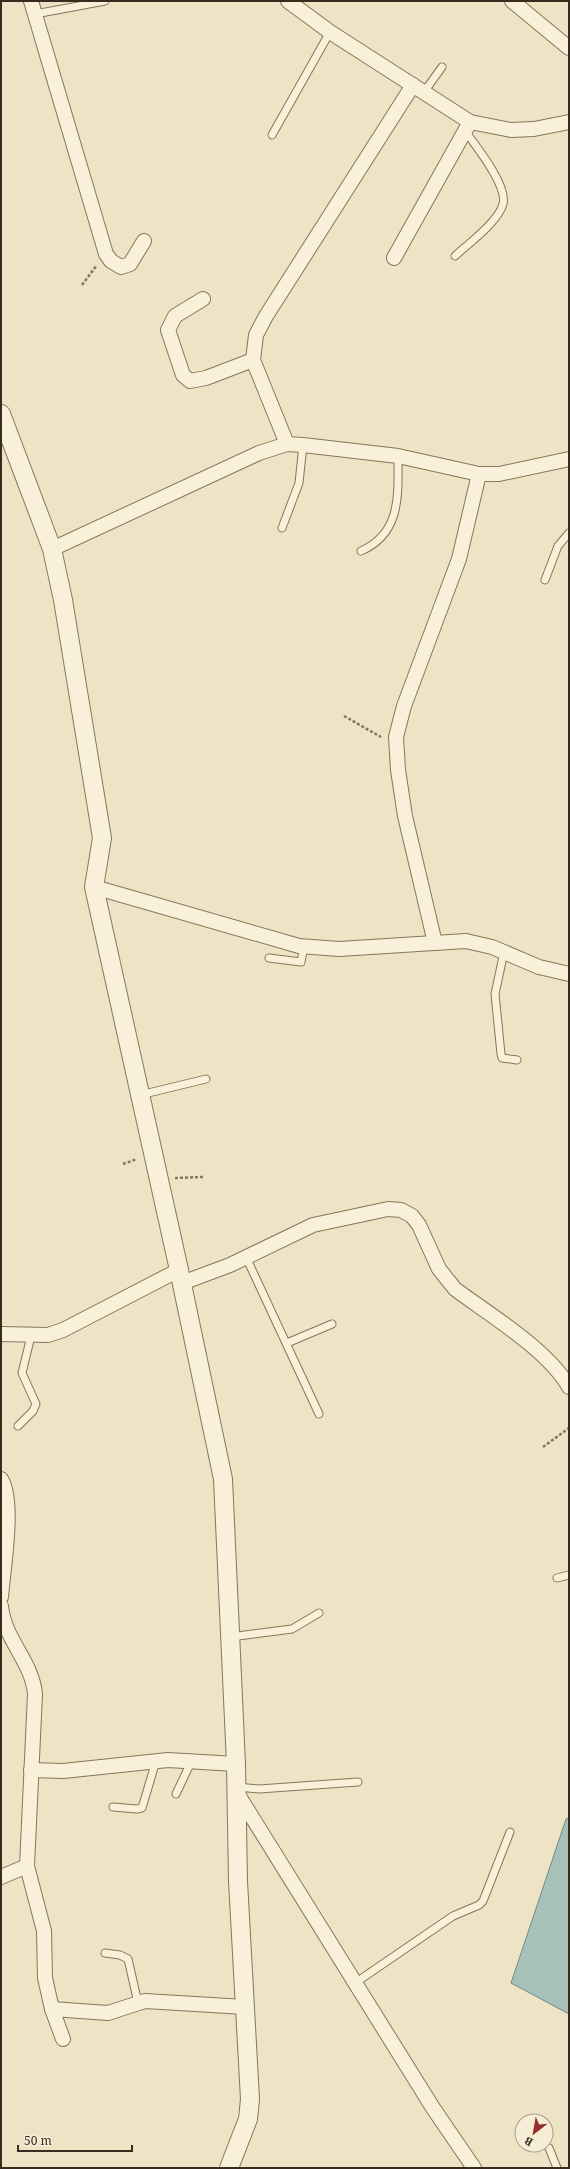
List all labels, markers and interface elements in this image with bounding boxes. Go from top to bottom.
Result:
north arrow [514,2113,554,2153]
scale bar [18,2127,132,2153]
text: 50 m [24,2132,52,2149]
text: B [522,2134,536,2150]

